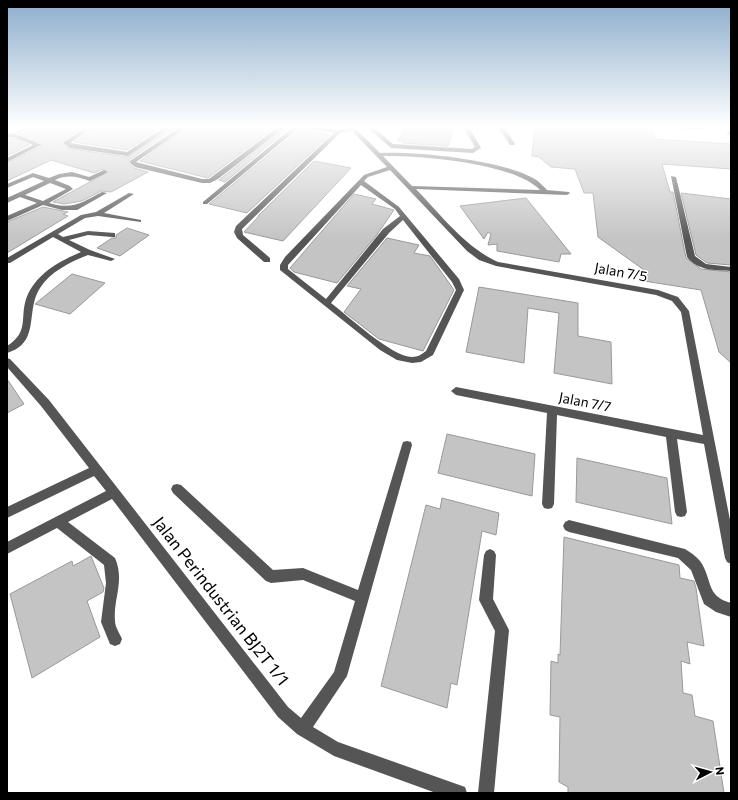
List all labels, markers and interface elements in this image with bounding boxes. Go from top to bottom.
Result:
street label: Jalan 7/5 [593,258,649,285]
street label: Jalan 7/7 [557,388,613,415]
street label: Jalan Perindustrian BJ2T 1/1 [149,512,294,689]
north arrow [690,752,730,792]
text: N [714,766,727,776]

